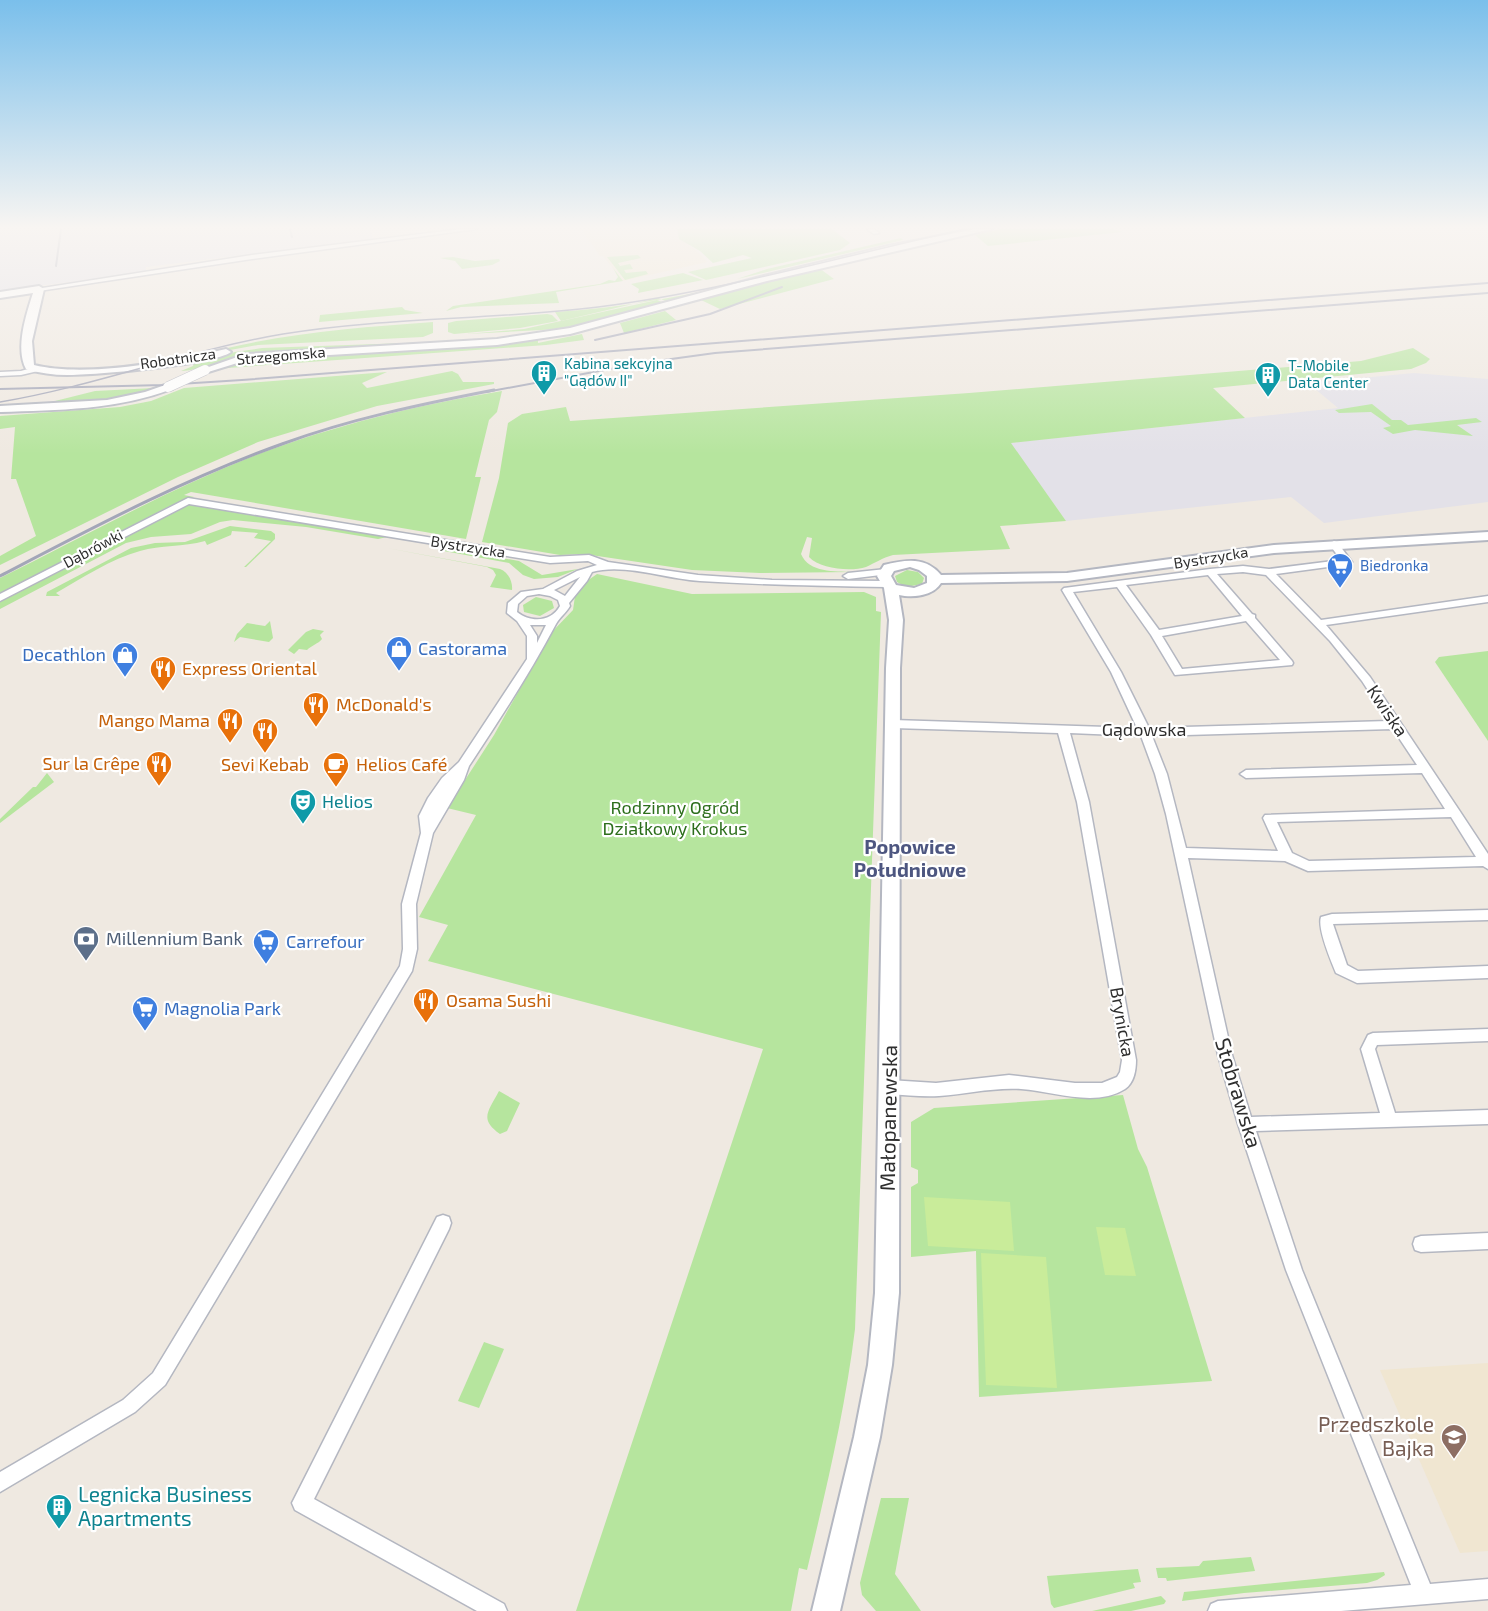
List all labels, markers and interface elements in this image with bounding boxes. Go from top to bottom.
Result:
street label: Strzegomska [236,342,326,368]
street label: Robotnicza [139,344,217,372]
place label: Kabina sekcyjna "Gądów II" [564,354,673,389]
place label: T-Mobile Data Center [1288,356,1369,391]
building icon: Kabina sekcyjna "Gądów II" [529,358,559,396]
building icon: T-Mobile Data Center [1253,360,1283,398]
street label: Dąbrówki [60,525,125,571]
street label: Bystrzycka [430,531,507,561]
street label: Bystrzycka [1172,542,1249,572]
supermarket icon: Biedronka [1325,551,1355,589]
place label: Biedronka [1360,556,1429,574]
shop icon: Castorama [384,634,414,672]
place label: Castorama [418,637,507,659]
shop icon: Decathlon [110,640,140,678]
place label: Decathlon [22,643,106,665]
restaurant icon: Express Oriental [148,654,178,692]
place label: Express Oriental [182,657,318,679]
street label: Kwiska [1363,680,1413,741]
restaurant icon: McDonald's [301,690,331,728]
place label: McDonald's [336,693,432,715]
restaurant icon: Mango Mama [215,706,245,744]
place label: Mango Mama [98,709,210,731]
restaurant icon: Sevi Kebab [250,716,280,754]
street label: Gądowska [1102,718,1186,740]
restaurant icon: Sur la Crêpe [144,749,174,787]
cafe icon: Helios Café [321,750,351,788]
place label: Sur la Crêpe [43,752,140,774]
place label: Sevi Kebab [221,753,309,775]
place label: Helios Café [356,753,447,775]
theatre icon: Helios [288,787,318,825]
place label: Helios [322,790,373,812]
park label: Rodzinny Ogród Działkowy Krokus [603,796,747,839]
district label: Popowice Południowe [854,834,966,881]
bank icon: Millennium Bank [71,924,101,962]
place label: Millennium Bank [106,927,243,949]
supermarket icon: Carrefour [251,927,281,965]
place label: Carrefour [286,930,364,952]
street label: Brynicka [1106,985,1140,1059]
restaurant icon: Osama Sushi [411,986,441,1024]
place label: Osama Sushi [446,989,551,1011]
supermarket icon: Magnolia Park [130,994,160,1032]
place label: Magnolia Park [164,997,281,1019]
street label: Stobrawska [1211,1035,1268,1151]
street label: Małopanewska [874,1045,901,1191]
place label: Przedszkole Bajka [1318,1411,1434,1461]
school or university icon: Przedszkole Bajka [1439,1422,1469,1460]
place label: Legnicka Business Apartments [78,1481,252,1530]
building icon: Legnicka Business Apartments [44,1492,74,1530]

